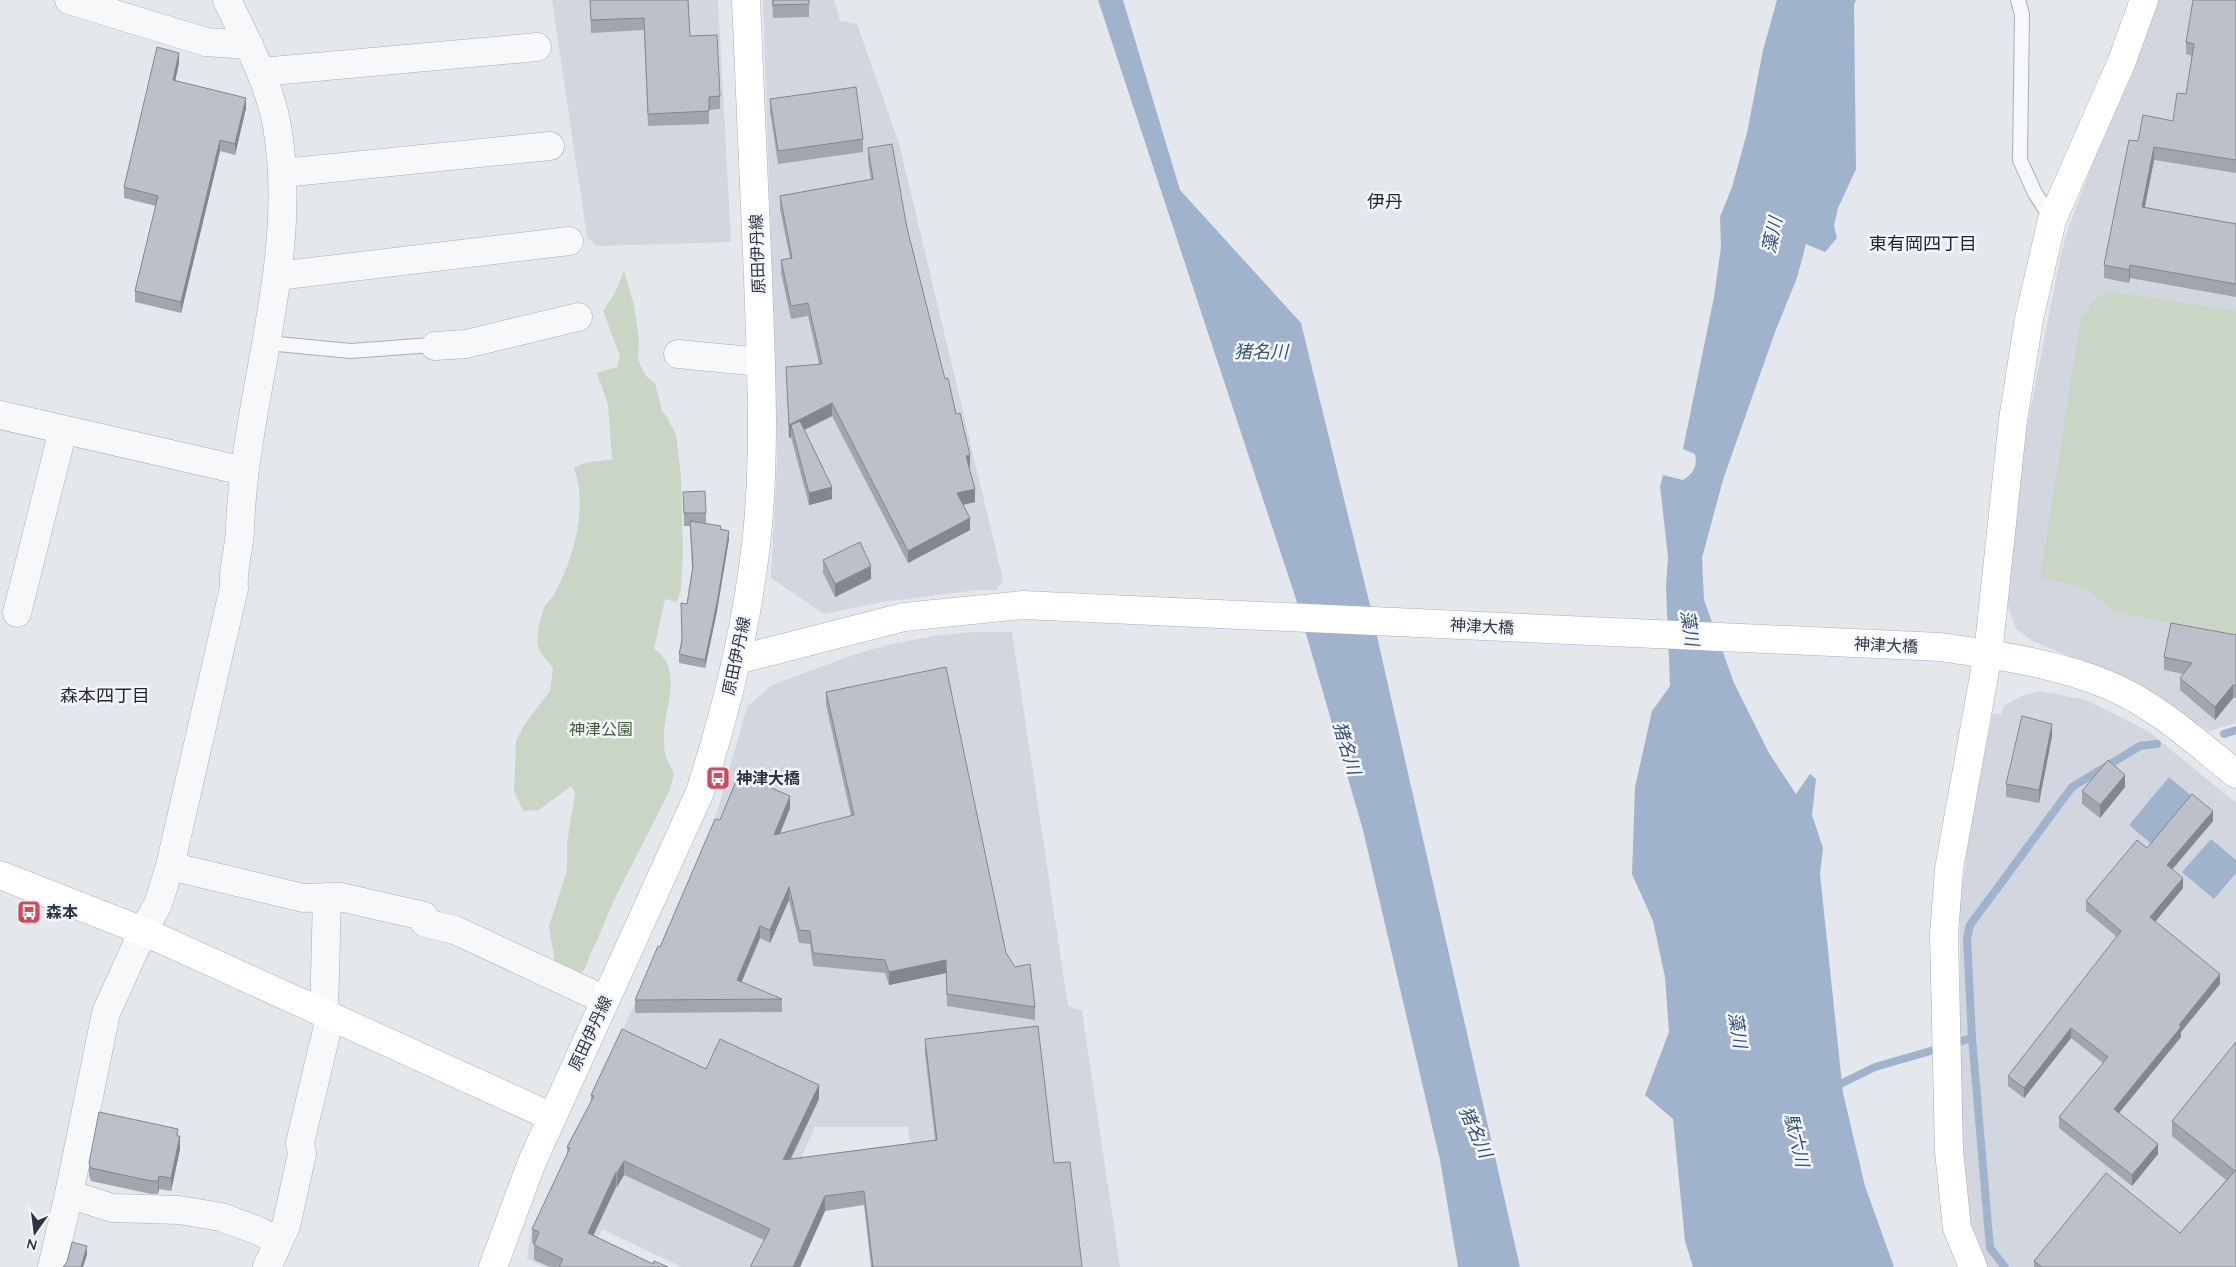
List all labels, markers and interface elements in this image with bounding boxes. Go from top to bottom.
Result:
district label: 伊丹 [1367,190,1403,213]
water label: 藻川 [1757,213,1787,255]
street label: 原田伊丹線 [746,214,768,294]
district label: 東有岡四丁目 [1869,232,1977,255]
water label: 猪名川 [1234,340,1290,363]
water label: 藻川 [1676,608,1704,650]
street label: 神津大橋 [1450,614,1514,638]
street label: 原田伊丹線 [718,615,754,697]
street label: 神津大橋 [1854,633,1918,657]
district label: 森本四丁目 [60,684,150,707]
park label: 神津公園 [569,719,633,739]
water label: 猪名川 [1328,719,1366,779]
bus stop icon: 神津大橋 [705,765,731,791]
place label: 神津大橋 [736,768,800,788]
bus stop icon: 森本 [16,899,42,925]
place label: 森本 [46,902,78,922]
street label: 原田伊丹線 [564,993,616,1073]
water label: 藻川 [1724,1010,1752,1052]
water label: 猪名川 [1455,1103,1498,1163]
water label: 駄六川 [1780,1111,1815,1171]
north arrow [10,1207,60,1257]
text: N [25,1235,39,1255]

